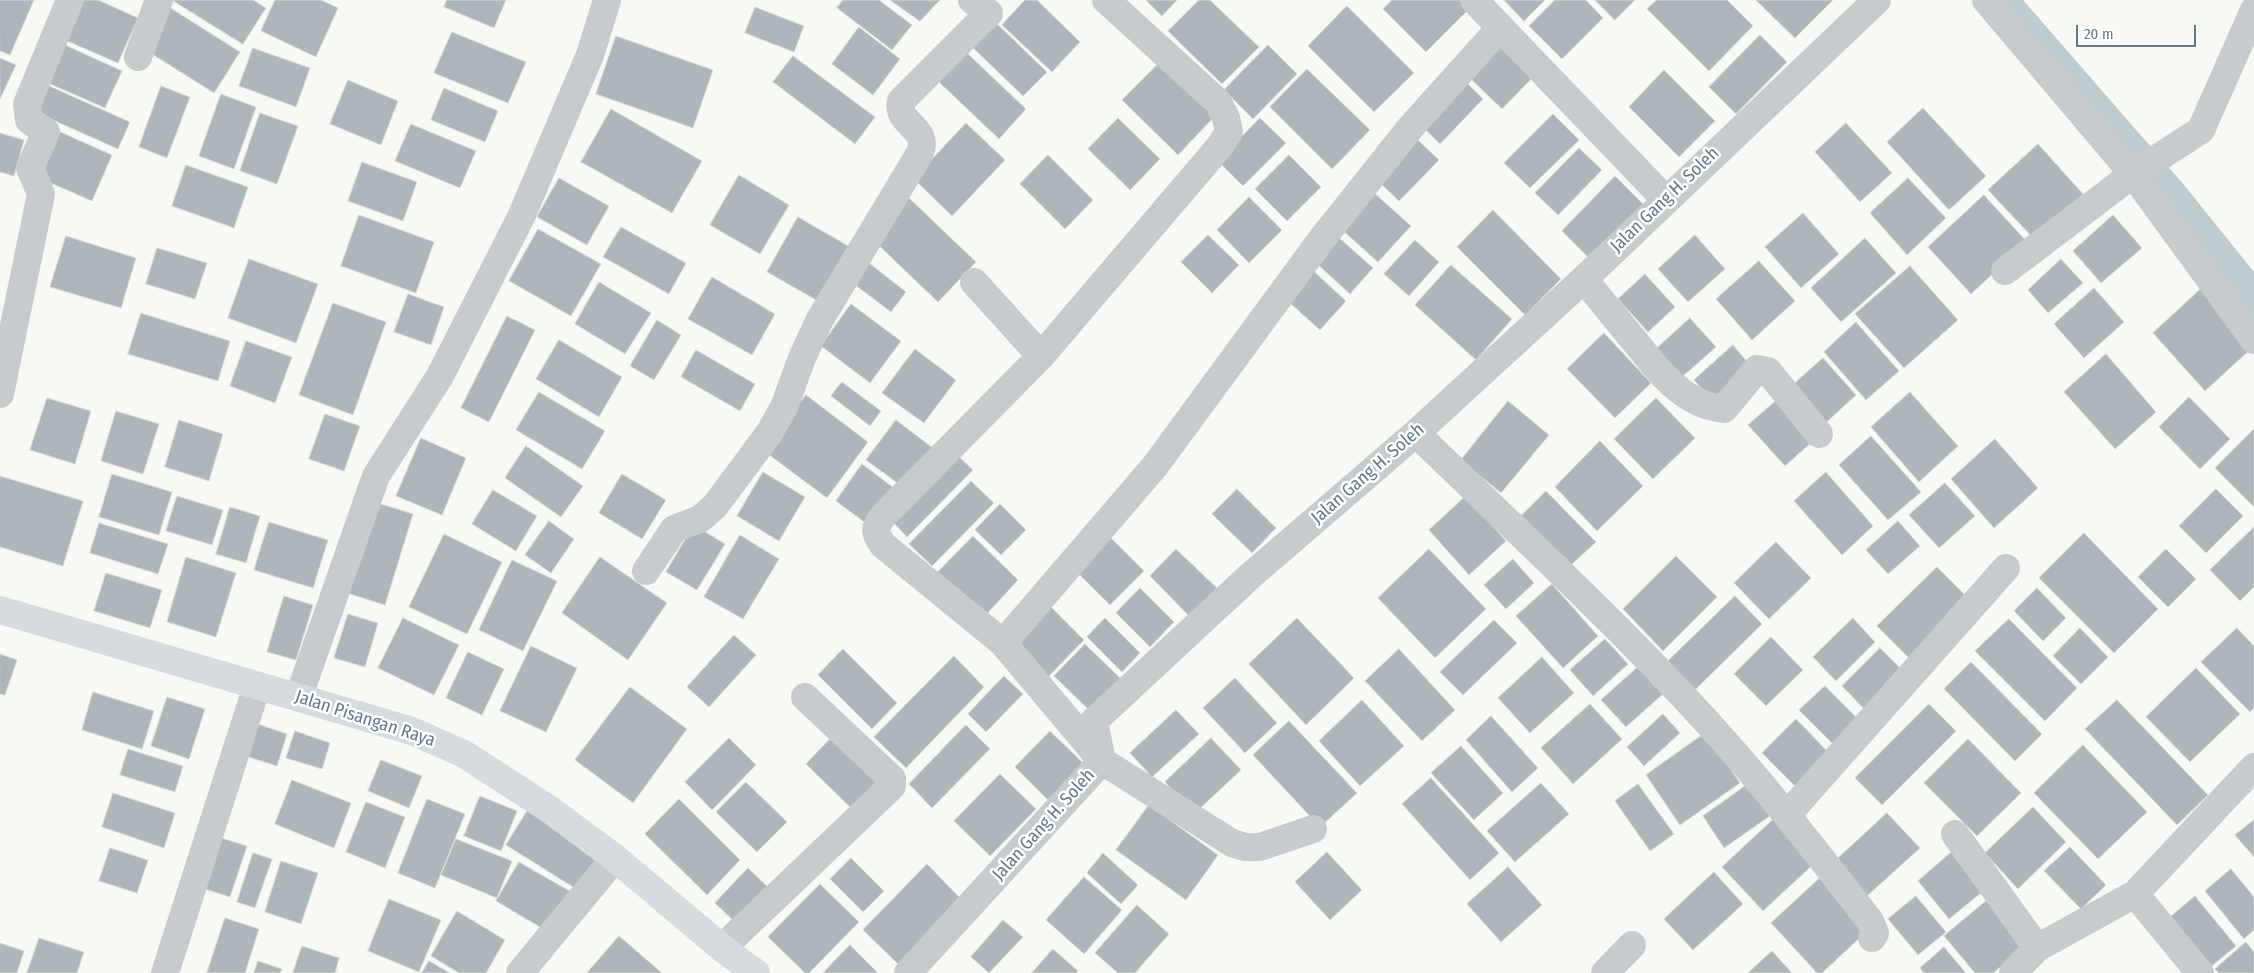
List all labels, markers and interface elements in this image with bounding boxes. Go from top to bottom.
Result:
scale bar [2079,15,2199,47]
text: 20 m [2084,25,2114,43]
street label: Jalan Gang H. Soleh [1606,143,1724,257]
street label: Jalan Gang H. Soleh [1307,419,1429,529]
street label: Jalan Pisangan Raya [292,686,438,752]
street label: Jalan Gang H. Soleh [988,765,1100,885]

